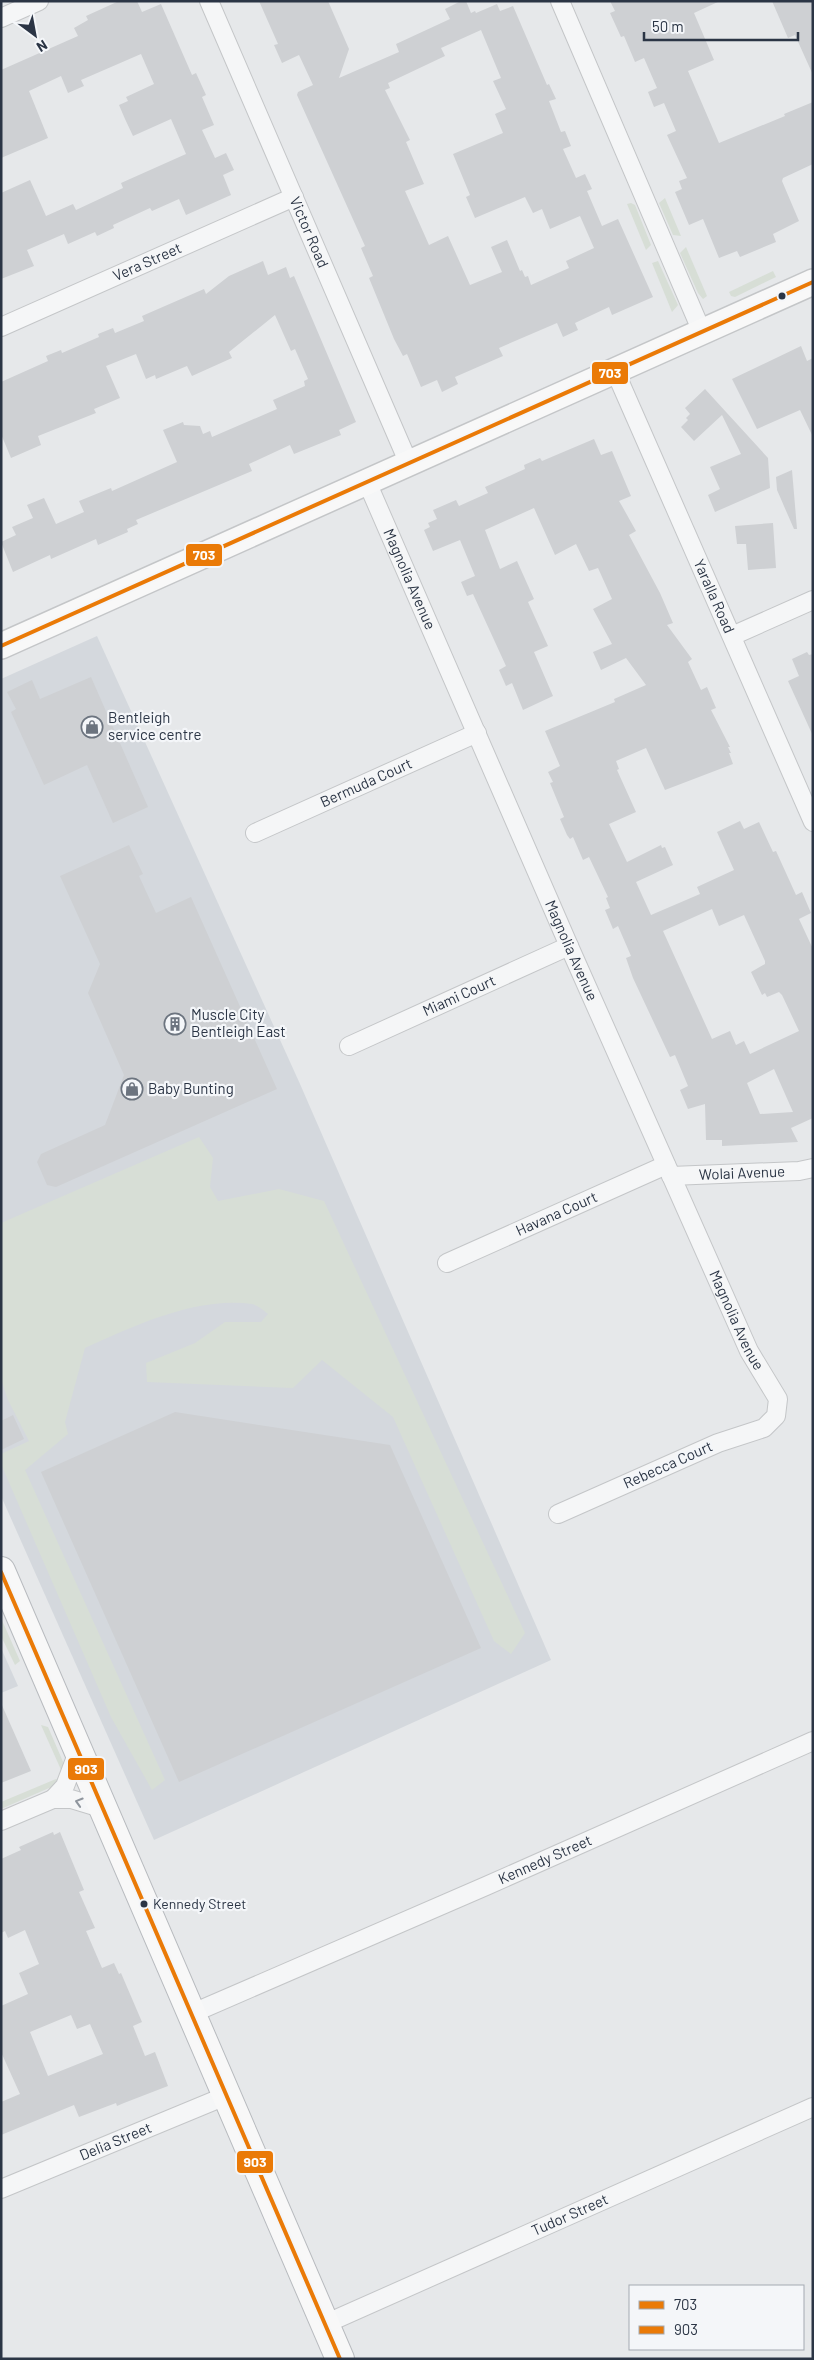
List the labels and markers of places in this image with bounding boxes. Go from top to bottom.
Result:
unlabelled marker [777,291,787,301]
place label: Bentleigh service centre [108,708,201,743]
shop icon: Bentleigh service centre [80,715,104,739]
place label: Muscle City Bentleigh East [191,1005,286,1040]
building icon: Muscle City Bentleigh East [163,1012,187,1036]
shop icon: Baby Bunting [120,1077,144,1101]
place label: Baby Bunting [148,1079,234,1097]
place label: Kennedy Street [153,1895,246,1912]
marker: Kennedy Street [139,1899,149,1909]

